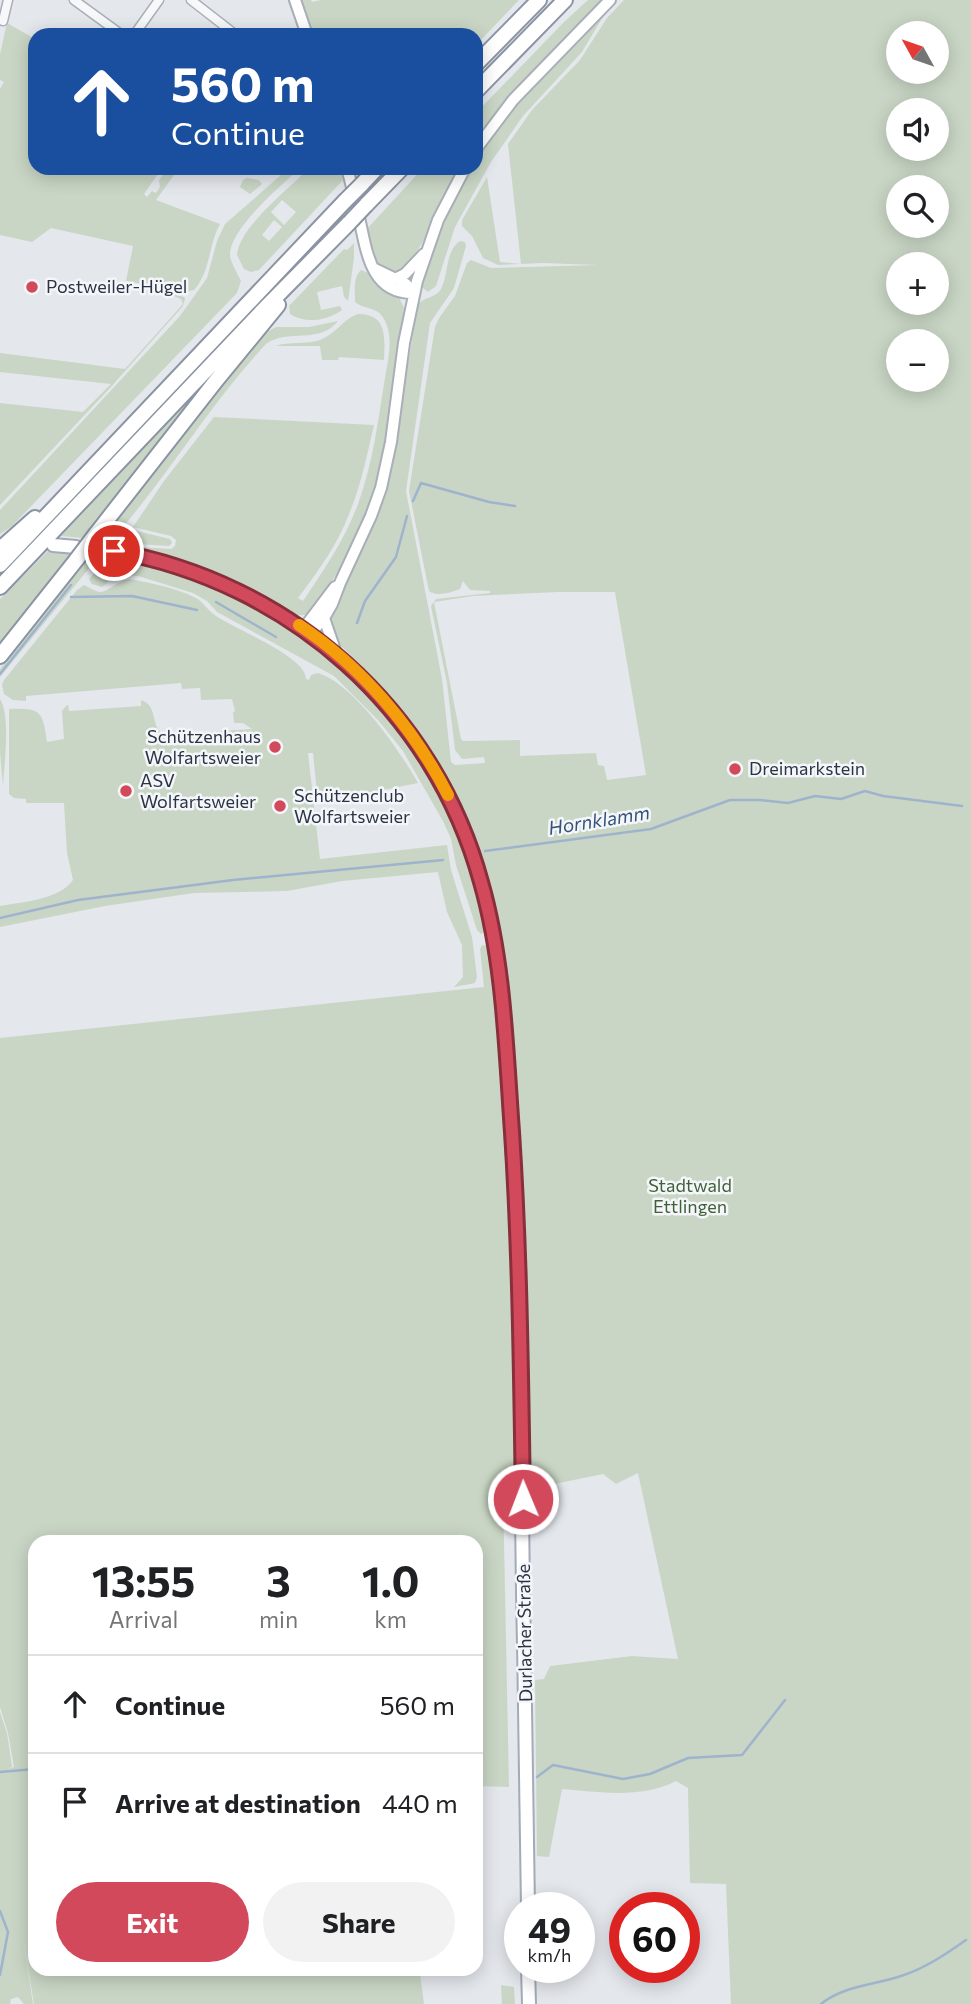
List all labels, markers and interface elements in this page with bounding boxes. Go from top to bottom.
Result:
north arrow [886,21,948,84]
map controls [886,21,949,392]
text: 560 m [171,52,314,112]
icon: ahead [56,56,147,147]
button: sound [886,98,949,161]
text: Continue [171,112,305,152]
button: search [886,175,949,238]
button: + [886,252,949,315]
place label: Postweiler-Hügel [46,275,187,297]
marker: Postweiler-Hügel [24,279,40,295]
button: − [886,329,949,392]
pin [84,521,144,581]
icon: arrive [95,532,133,570]
place label: Schützenhaus Wolfartsweier [145,725,261,768]
marker: Schützenhaus Wolfartsweier [267,739,283,755]
place label: Dreimarkstein [749,757,865,779]
marker: Dreimarkstein [727,761,743,777]
place label: ASV Wolfartsweier [140,769,256,812]
marker: ASV Wolfartsweier [118,783,134,799]
place label: Schützenclub Wolfartsweier [294,784,410,827]
marker: Schützenclub Wolfartsweier [272,798,288,814]
water label: Hornklamm [547,800,651,839]
park label: Stadtwald Ettlingen [648,1174,732,1217]
position arrow [486,1462,560,1536]
text: 13:55 [92,1554,195,1606]
text: 3 [266,1554,291,1606]
text: 1.0 [362,1554,419,1606]
street label: Durlacher Straße [512,1564,536,1702]
text: Arrival [109,1605,178,1633]
text: min [259,1605,298,1633]
text: km [374,1605,407,1633]
icon: ahead [56,1685,94,1723]
text: Continue [115,1689,225,1720]
text: 560 m [380,1689,455,1720]
icon: arrive [56,1783,94,1821]
text: Arrive at destination [115,1787,361,1818]
text: 440 m [382,1787,458,1818]
button: Exit [56,1882,249,1962]
button: Share [263,1882,455,1962]
speed limit sign: 60 [609,1892,700,1983]
text: 49 [528,1907,571,1950]
text: km/h [528,1944,571,1966]

